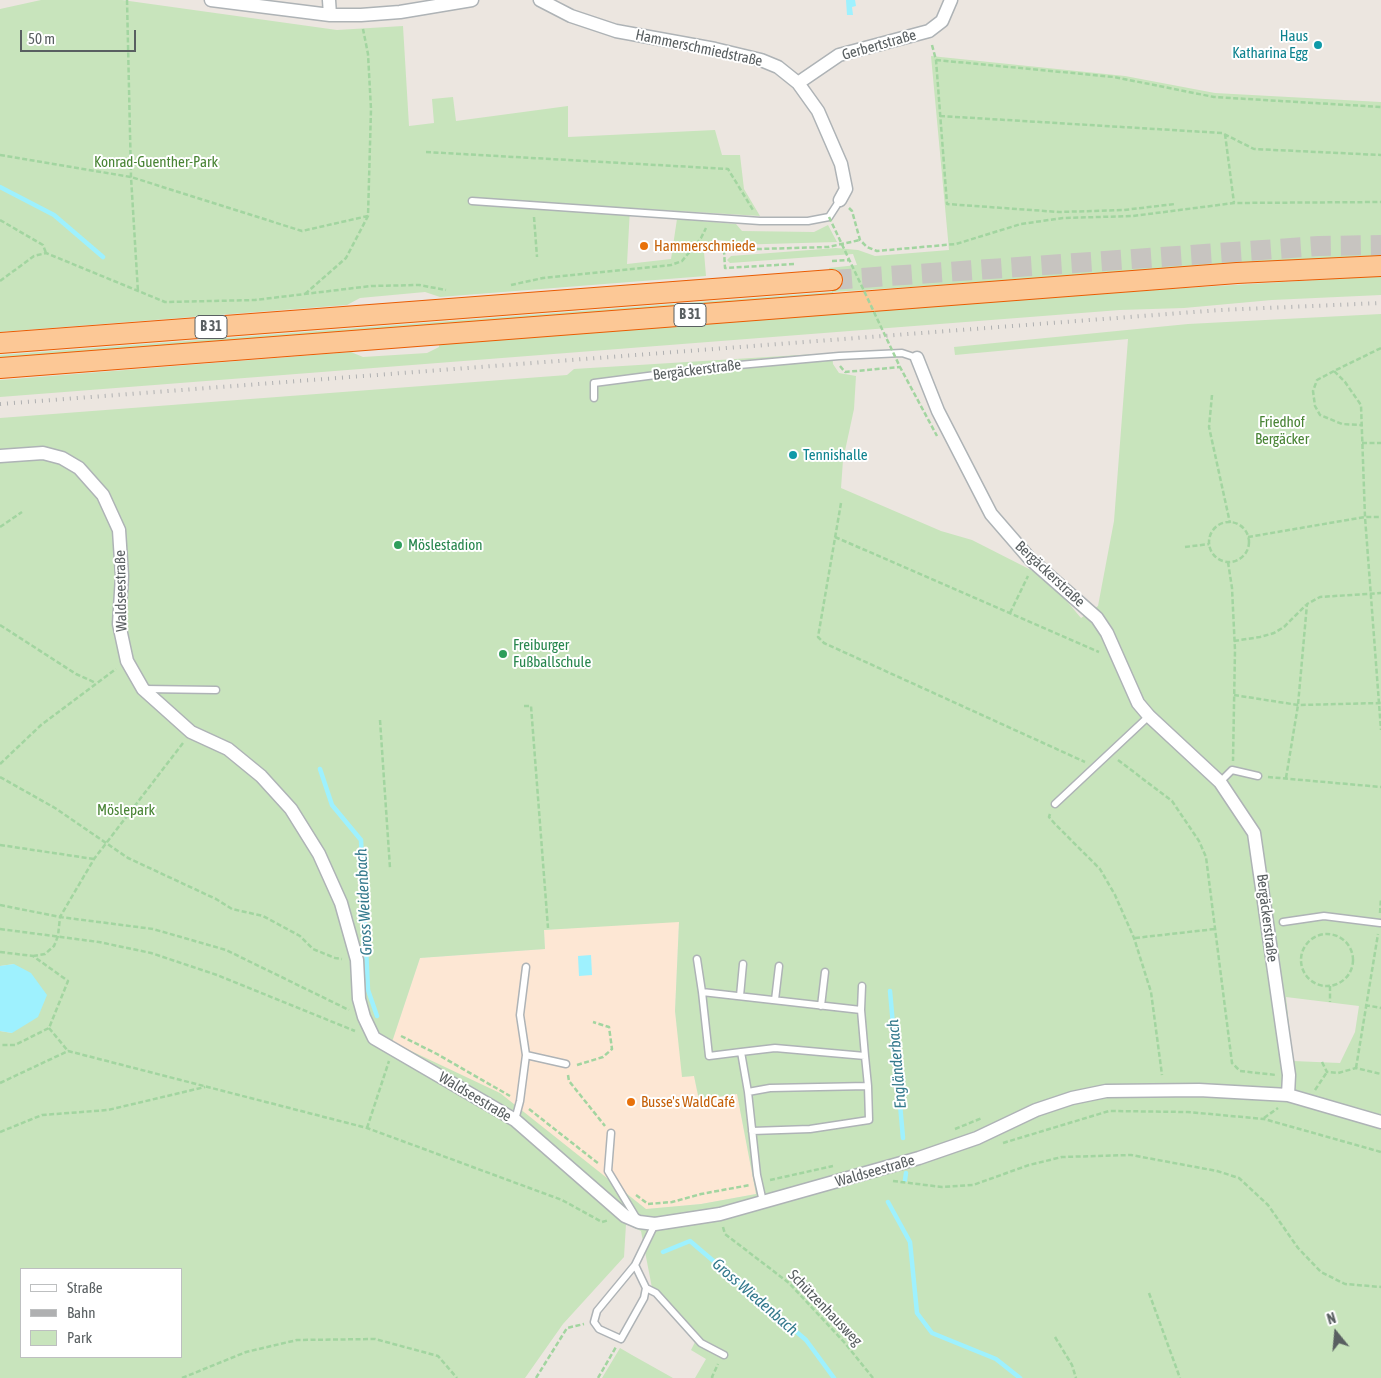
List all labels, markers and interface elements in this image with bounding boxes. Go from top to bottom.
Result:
scale bar [22,20,139,52]
street label: Hammerschmiedstraße [634,26,764,70]
street label: Gerbertstraße [840,26,918,64]
place label: Haus Katharina Egg [1232,27,1308,62]
text: 50 m [28,30,55,47]
marker: Haus Katharina Egg [1312,39,1324,51]
park label: Konrad-Guenther-Park [94,153,218,171]
place label: Hammerschmiede [654,237,756,255]
marker: Hammerschmiede [638,240,650,252]
road number: B 31 [674,304,706,326]
road number: B 31 [195,316,227,338]
street label: Bergäckerstraße [652,356,742,384]
park label: Friedhof Bergäcker [1255,413,1309,448]
place label: Tennishalle [803,446,868,464]
marker: Tennishalle [787,449,799,461]
place label: Möslestadion [408,536,483,554]
street label: Bergäckerstraße [1011,537,1089,611]
marker: Möslestadion [392,539,404,551]
street label: Waldseestraße [111,550,131,632]
place label: Freiburger Fußballschule [513,636,591,671]
marker: Freiburger Fußballschule [497,648,509,660]
park label: Möslepark [97,801,155,819]
water label: Gross Weidenbach [352,848,376,956]
street label: Bergäckerstraße [1253,873,1281,963]
water label: Engländerbach [884,1019,910,1109]
street label: Waldseestraße [435,1068,515,1126]
place label: Busse's WaldCafé [641,1093,735,1111]
marker: Busse's WaldCafé [625,1096,637,1108]
street label: Waldseestraße [833,1151,917,1191]
water label: Gross Wiedenbach [708,1255,802,1339]
street label: Schützenhausweg [784,1266,866,1350]
legend [20,1268,182,1358]
text: Straße [67,1279,103,1296]
text: Bahn [67,1304,96,1321]
north arrow [1311,1308,1361,1358]
text: N [1325,1310,1338,1328]
text: Park [67,1329,92,1346]

